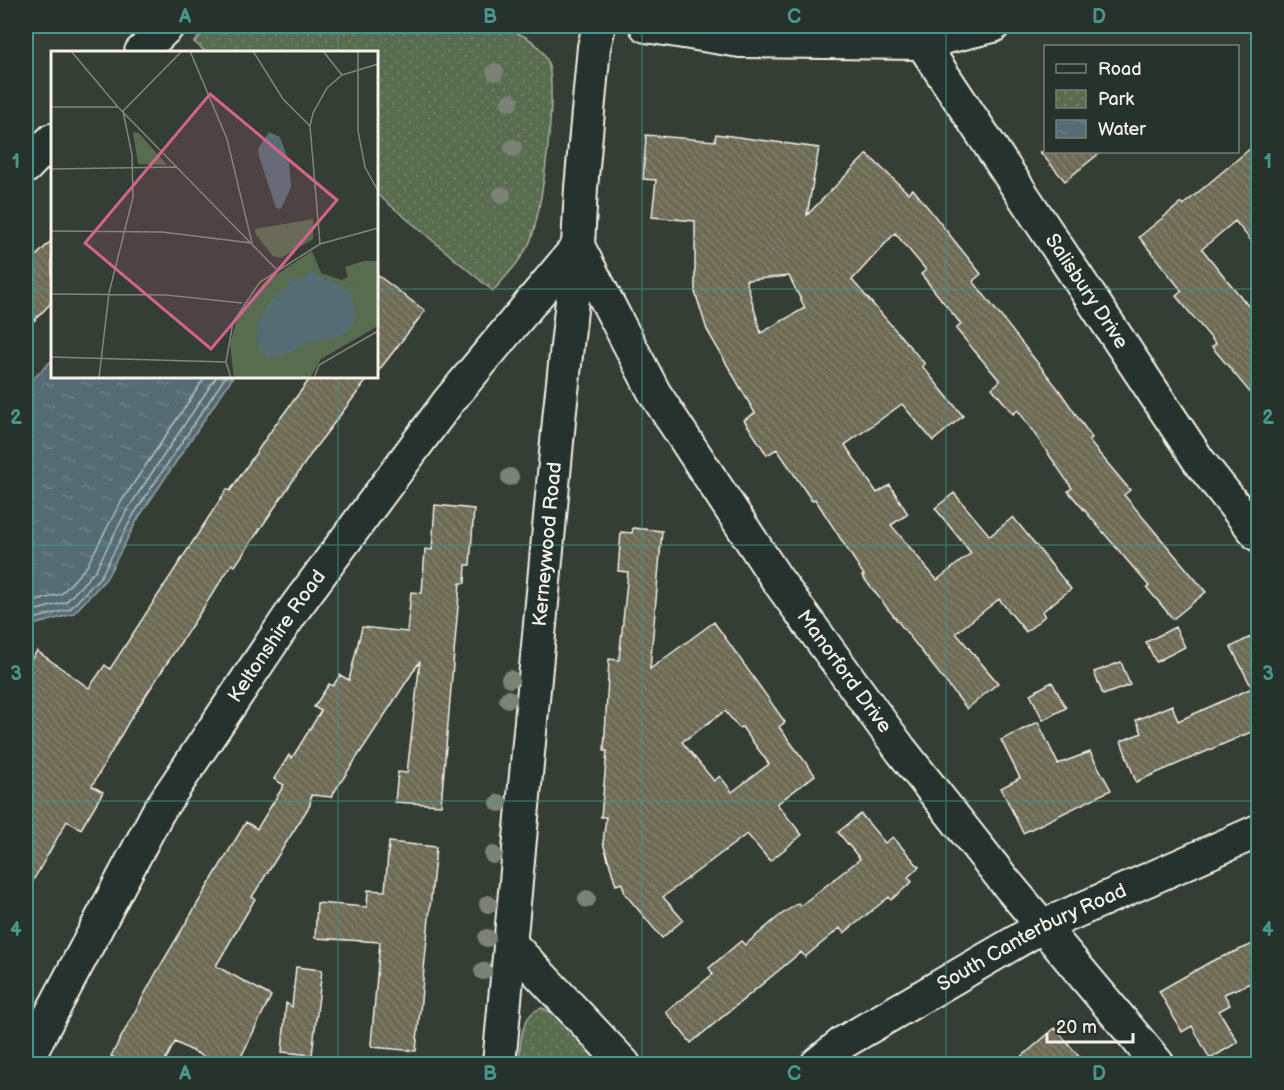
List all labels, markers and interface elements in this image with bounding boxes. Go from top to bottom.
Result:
text: A [178,5,192,29]
text: B [483,5,497,29]
text: C [787,5,801,29]
text: D [1092,5,1106,29]
legend [1044,45,1239,153]
inset map [51,51,378,378]
text: Road [1098,59,1142,80]
text: Park [1098,89,1134,110]
text: Water [1098,119,1146,140]
text: 1 [12,150,20,174]
text: 1 [1264,150,1272,174]
street label: Salisbury Drive [1040,229,1133,354]
text: 2 [10,406,22,430]
text: 2 [1262,406,1274,430]
street label: Kerneywood Road [528,461,567,628]
street label: Keltonshire Road [223,565,331,707]
street label: Manorford Drive [791,605,897,738]
text: 3 [10,662,22,686]
text: 3 [1262,662,1274,686]
street label: South Canterbury Road [933,879,1130,997]
text: 4 [10,918,22,942]
text: 4 [1262,918,1274,942]
scale bar [1047,1006,1132,1044]
text: 20 m [1056,1017,1097,1038]
text: A [178,1062,192,1086]
text: B [483,1062,497,1086]
text: C [787,1062,801,1086]
text: D [1092,1062,1106,1086]

